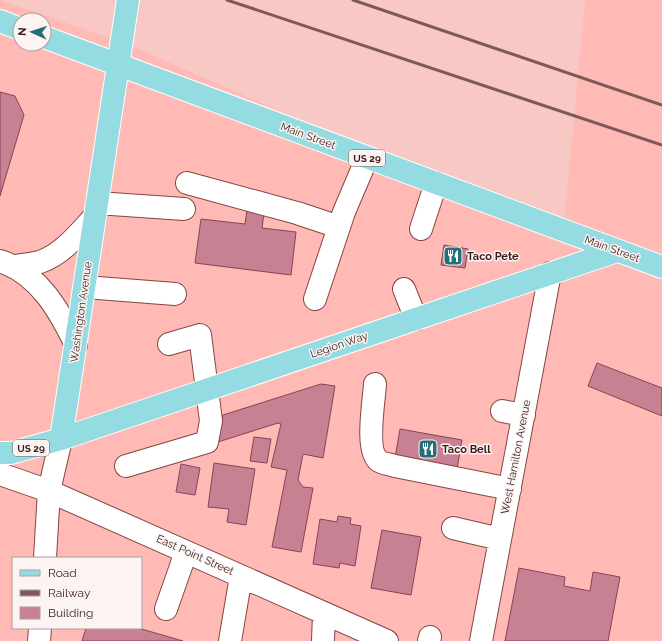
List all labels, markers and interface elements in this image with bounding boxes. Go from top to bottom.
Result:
north arrow [12,12,52,52]
text: N [16,27,29,36]
street label: Main Street [279,120,338,152]
road number: US 29 [349,150,385,166]
street label: Main Street [583,233,642,265]
restaurant icon: Taco Pete [442,245,464,267]
place label: Taco Pete [467,250,519,263]
street label: Washington Avenue [67,260,95,363]
street label: Legion Way [308,329,370,361]
street label: West Hamilton Avenue [499,398,534,515]
restaurant icon: Taco Bell [417,438,439,460]
road number: US 29 [13,440,49,456]
place label: Taco Bell [442,443,491,456]
street label: East Point Street [154,532,236,578]
legend [12,557,142,629]
text: Road [48,566,77,580]
text: Railway [48,586,91,600]
text: Building [48,606,94,620]

